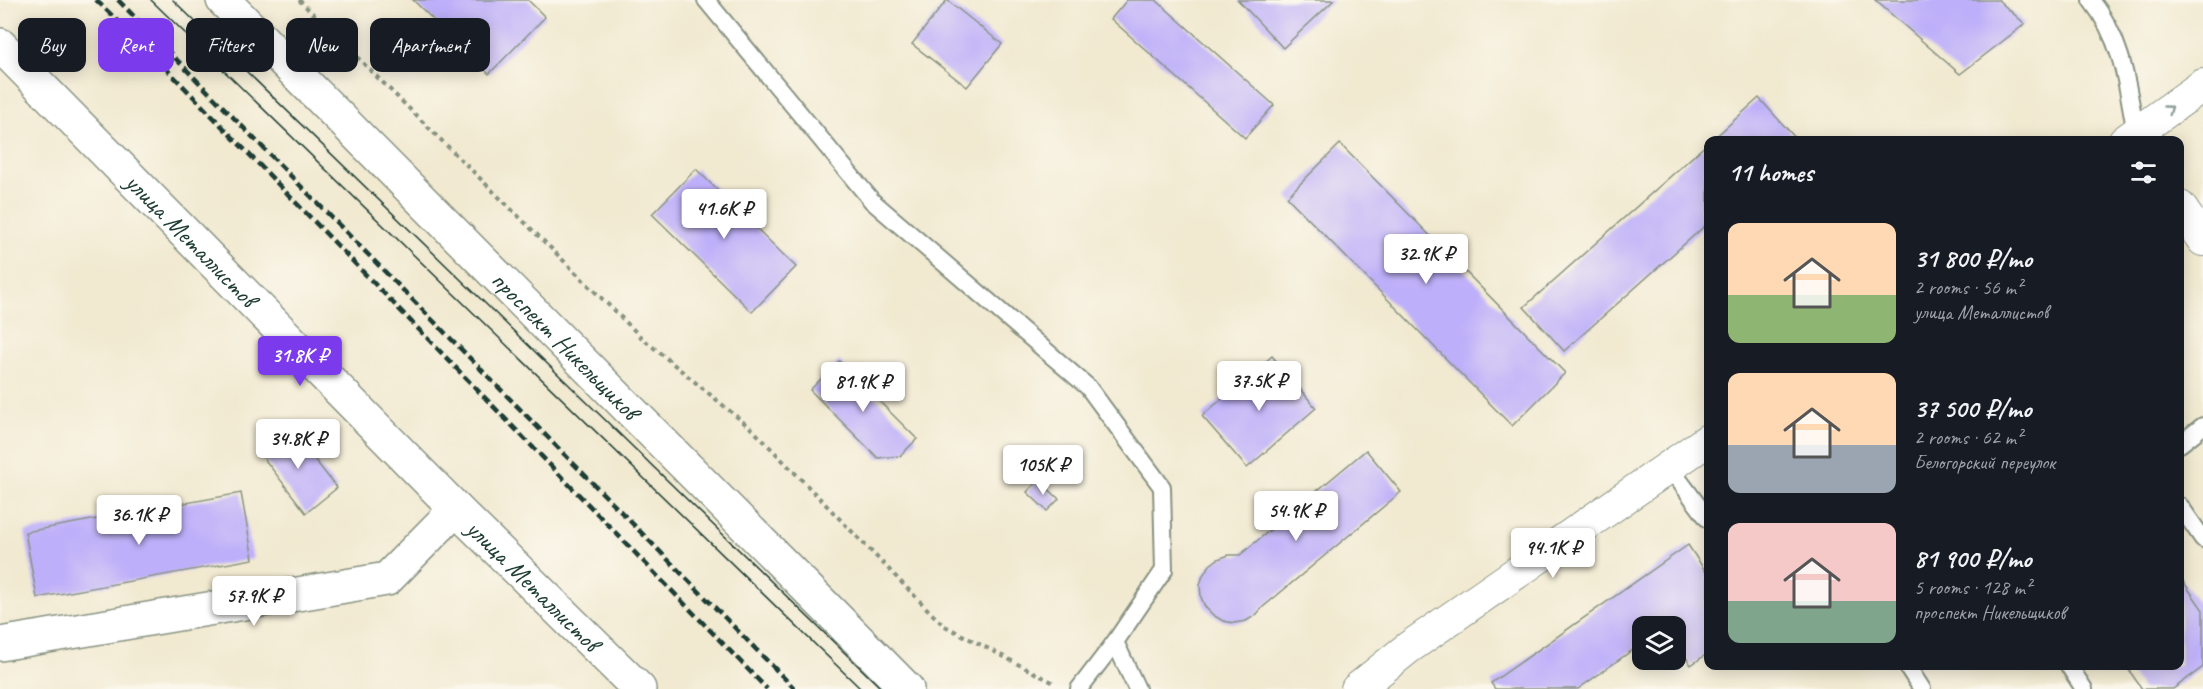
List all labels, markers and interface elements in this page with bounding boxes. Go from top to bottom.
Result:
chip: Buy [18,18,86,72]
chip: Rent [98,18,174,72]
chip: Filters [186,18,274,72]
chip: New [286,18,358,72]
chip: Apartment [370,18,490,72]
one-way arrow [2163,106,2174,117]
text: 11 homes [1728,156,1813,189]
icon: filters [2127,156,2160,189]
street label: улица Металлистов [117,164,268,317]
pin: 41.6K ₽ [669,189,779,240]
text: 41.6K ₽ [696,196,752,221]
pin: 32.9K ₽ [1371,234,1481,285]
text: 32.9K ₽ [1398,241,1454,266]
text: 31 800 ₽/mo [1914,242,2032,275]
icon: home [1776,247,1848,319]
street label: проспект Никельщиков [484,263,650,430]
text: 2 rooms · 56 m² [1914,275,2022,300]
text: улица Металлистов [1914,300,2048,325]
pin: 31.8K ₽ [245,336,355,387]
text: 31.8K ₽ [272,343,328,368]
pin: 37.5K ₽ [1204,361,1314,412]
pin: 81.9K ₽ [808,362,918,413]
text: 37.5K ₽ [1231,368,1287,393]
text: 81.9K ₽ [835,369,891,394]
text: 37 500 ₽/mo [1914,392,2031,425]
icon: home [1776,397,1848,469]
pin: 34.8K ₽ [243,419,353,470]
text: 2 rooms · 62 m² [1914,425,2022,450]
text: 34.8K ₽ [270,426,326,451]
pin: 105K ₽ [994,445,1092,496]
text: Белогорский переулок [1914,450,2055,475]
text: 105K ₽ [1017,452,1069,477]
pin: 54.9K ₽ [1241,491,1351,542]
pin: 36.1K ₽ [84,495,194,546]
text: 54.9K ₽ [1268,498,1324,523]
text: 36.1K ₽ [111,502,167,527]
street label: улица Металлистов [458,511,610,661]
pin: 94.1K ₽ [1498,528,1608,579]
text: 94.1K ₽ [1525,535,1581,560]
text: 81 900 ₽/mo [1914,542,2032,575]
icon: home [1776,547,1848,619]
text: 5 rooms · 128 m² [1914,575,2031,600]
pin: 57.9K ₽ [199,576,309,627]
text: 57.9K ₽ [226,583,282,608]
text: проспект Никельщиков [1914,600,2065,625]
map controls [1632,616,1686,670]
button: layers [1632,616,1686,670]

